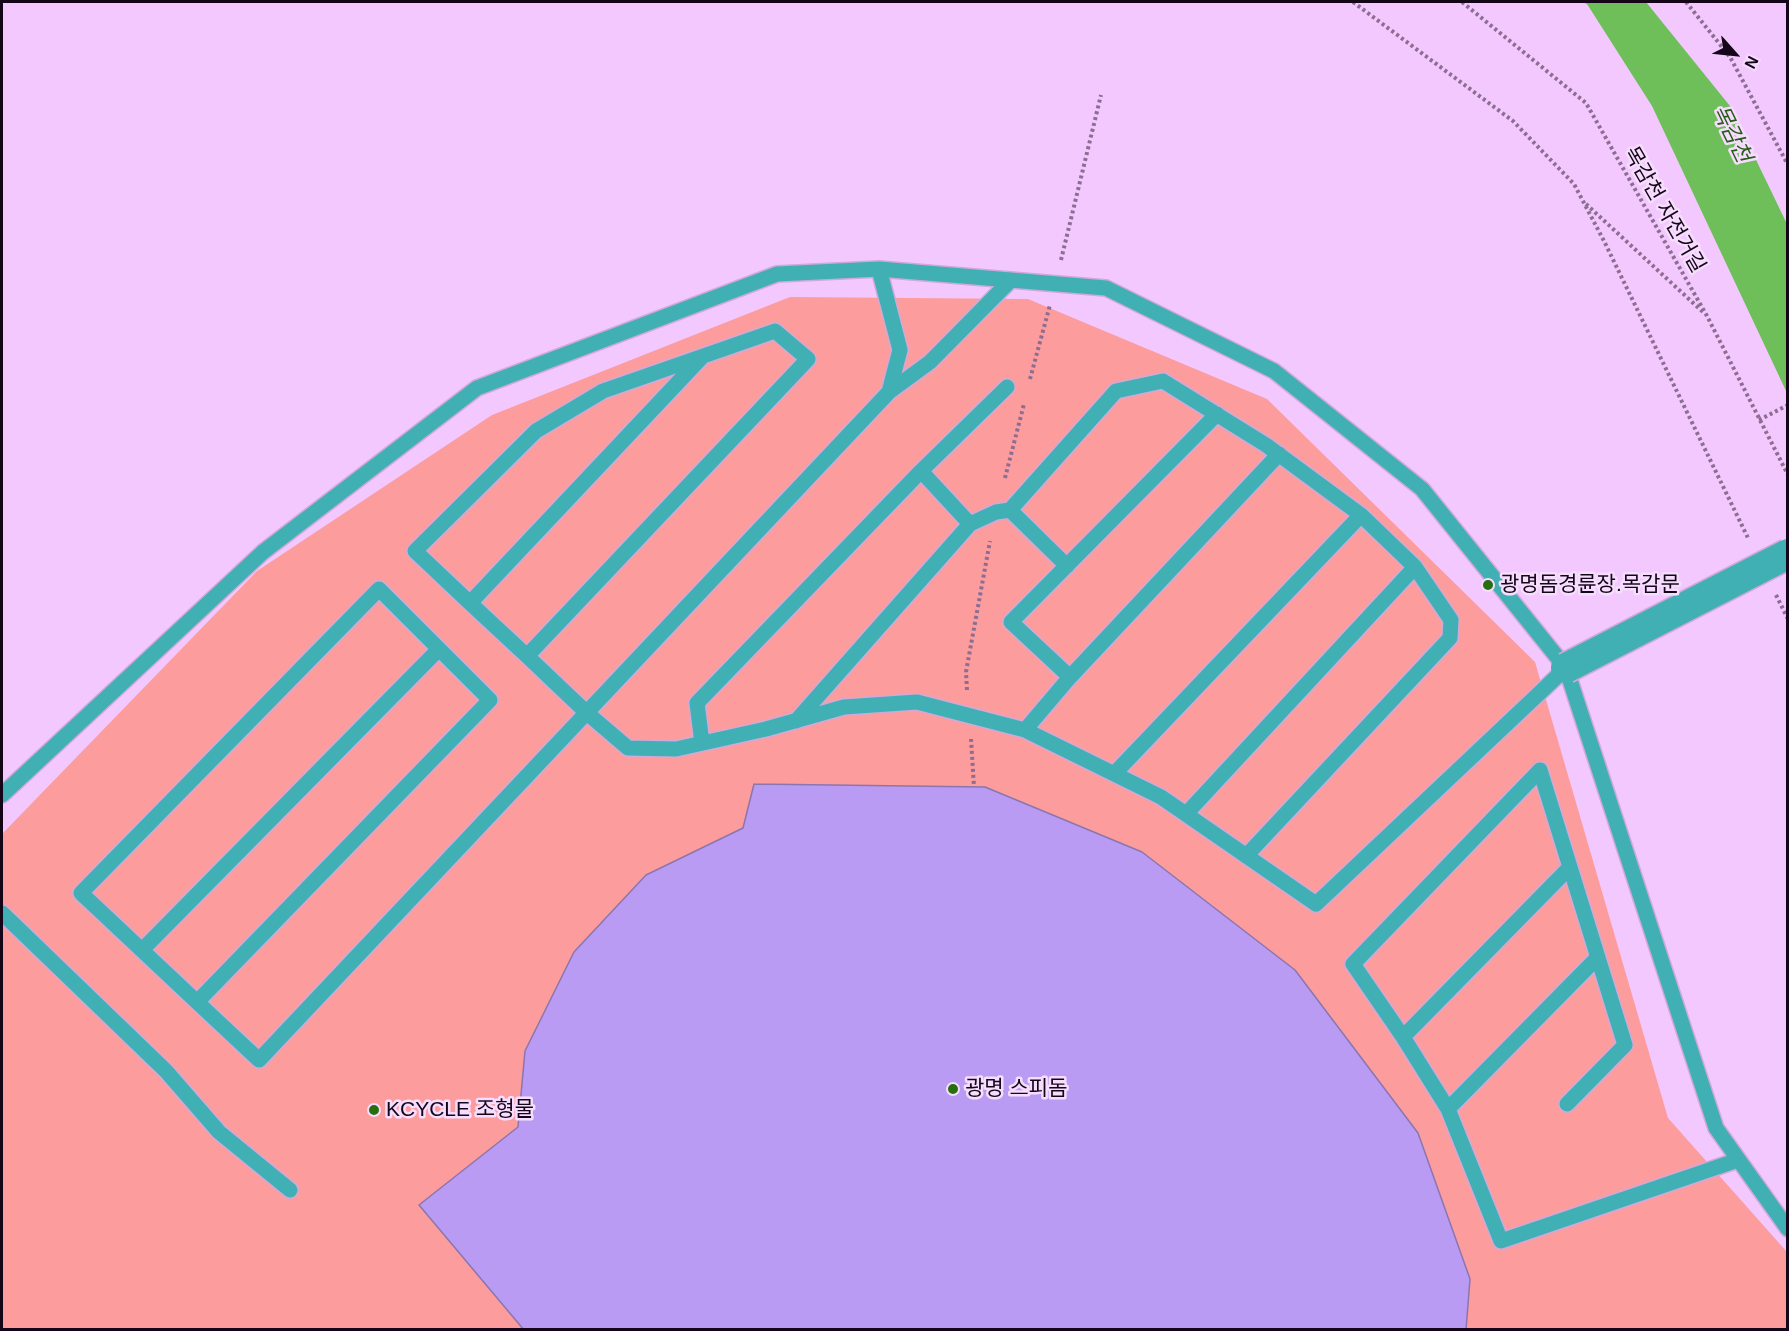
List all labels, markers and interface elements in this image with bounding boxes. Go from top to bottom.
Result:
north arrow [1705,24,1765,84]
text: N [1741,53,1762,71]
water label: 목감천 [1706,101,1756,167]
street label: 목감천 자전거길 [1618,143,1710,277]
place label: 광명돔경륜장.목감문 [1500,572,1680,598]
marker: 광명돔경륜장.목감문 [1481,578,1495,592]
place label: 광명 스피돔 [965,1076,1067,1102]
marker: 광명 스피돔 [946,1082,960,1096]
place label: KCYCLE 조형물 [386,1097,534,1123]
marker: KCYCLE 조형물 [367,1103,381,1117]

